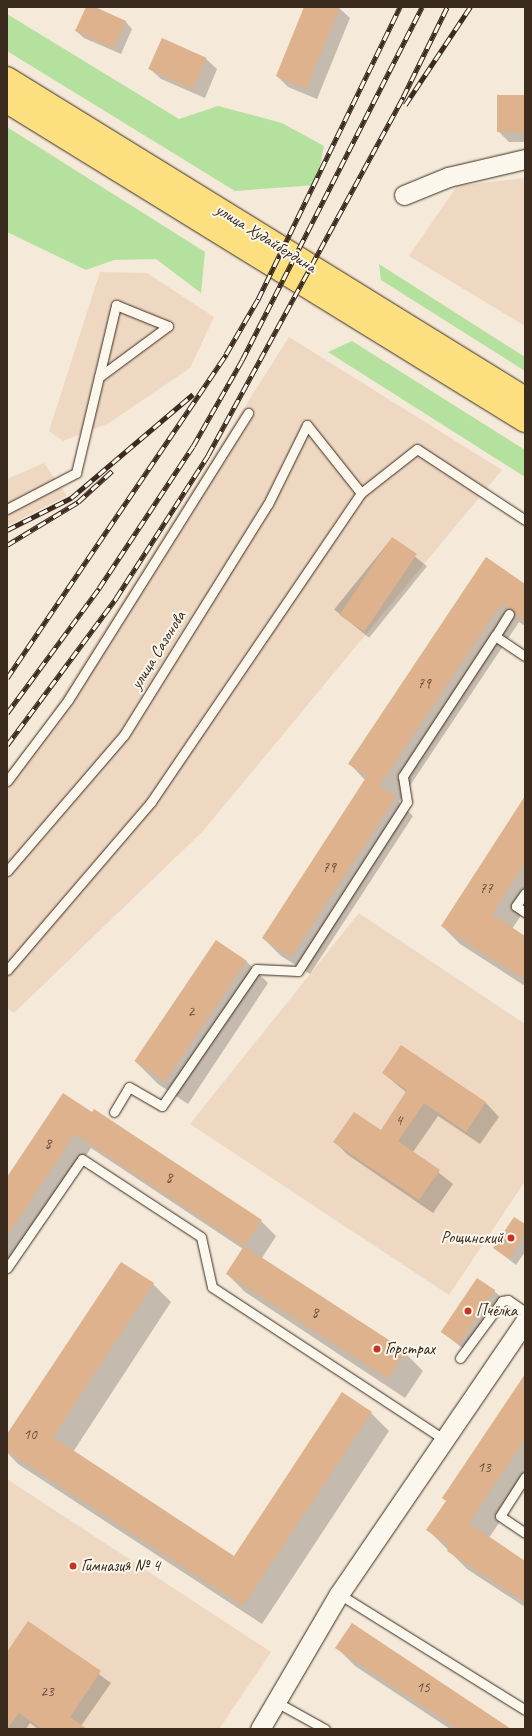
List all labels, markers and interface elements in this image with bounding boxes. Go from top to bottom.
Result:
street label: улица Худайбердина [212,199,320,277]
street label: улица Сазонова [126,607,190,693]
house number: 79 [417,675,431,693]
house number: 79 [322,859,336,877]
house number: 77 [479,880,493,898]
house number: 2 [188,1003,194,1021]
house number: 4 [396,1112,402,1130]
house number: 8 [45,1135,51,1153]
house number: 8 [166,1169,172,1187]
place label: Рощинский [441,1228,503,1248]
marker: Рощинский [506,1233,516,1243]
place label: Пчёлка [476,1301,517,1321]
house number: 8 [312,1304,318,1322]
marker: Пчёлка [463,1306,473,1316]
place label: Горстрах [385,1339,435,1359]
marker: Горстрах [372,1344,382,1354]
house number: 10 [23,1426,37,1444]
house number: 13 [477,1459,491,1477]
place label: Гимназия № 4 [81,1556,160,1576]
marker: Гимназия № 4 [68,1561,78,1571]
house number: 15 [416,1679,430,1697]
house number: 23 [40,1683,54,1701]

